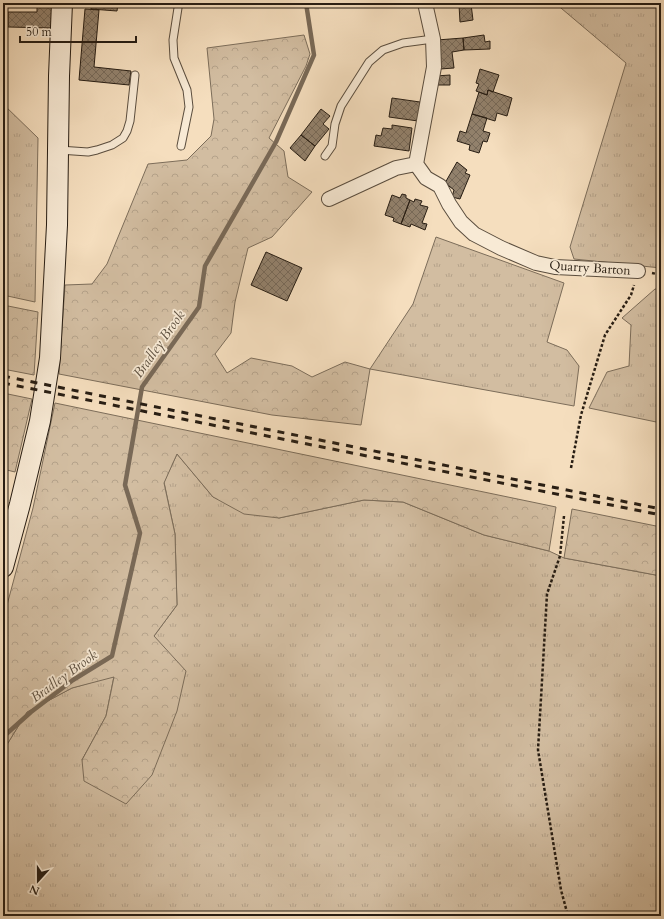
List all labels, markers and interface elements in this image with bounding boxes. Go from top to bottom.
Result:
scale bar [20,18,136,44]
text: 50 m [26,24,53,40]
street label: Quarry Barton [549,256,632,280]
water label: Bradley Brook [129,306,189,382]
water label: Bradley Brook [27,645,101,707]
north arrow [18,861,58,901]
text: N [27,881,42,899]

